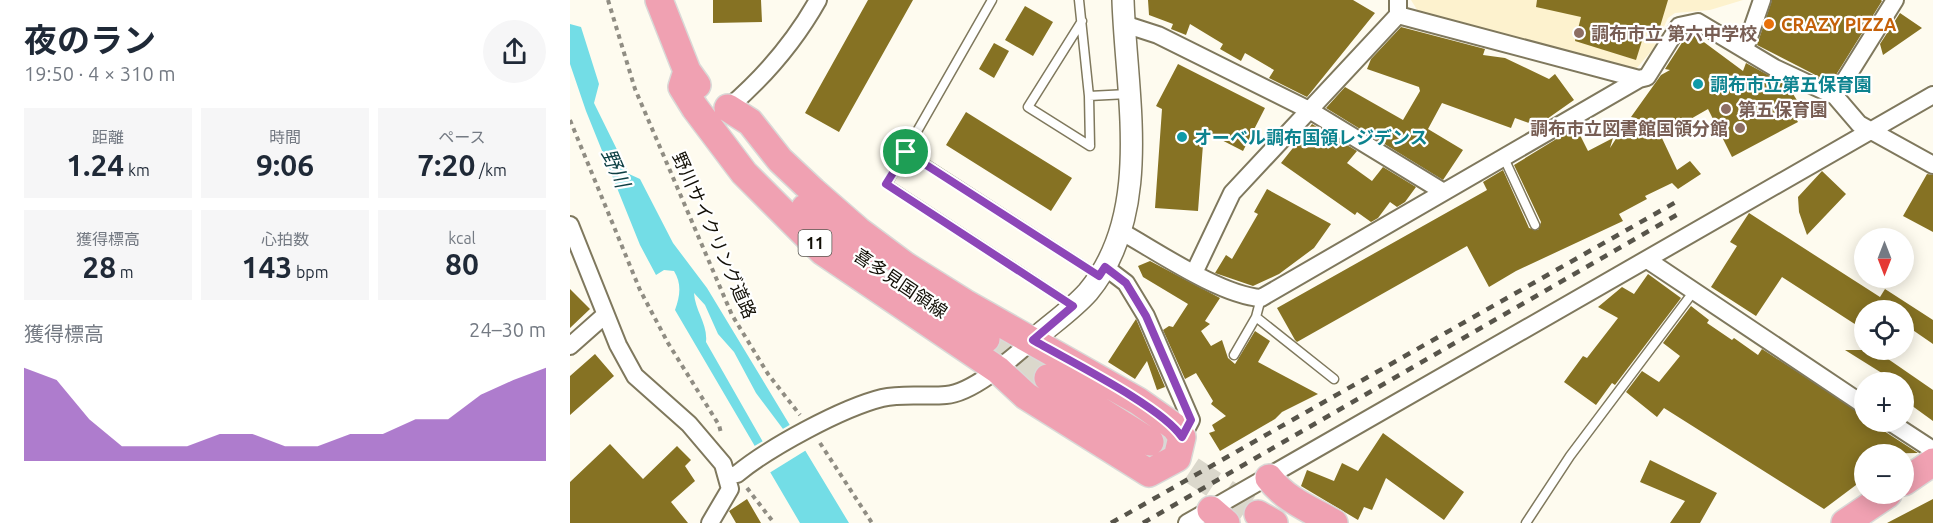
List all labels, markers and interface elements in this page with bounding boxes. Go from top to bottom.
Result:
place label: CRAZY PIZZA [1781,14,1897,34]
marker: CRAZY PIZZA [1762,17,1776,31]
button: share [483,20,546,83]
text: 夜のラン [24,21,156,58]
place label: 調布市立 第六中学校 [1591,23,1757,43]
marker: 調布市立 第六中学校 [1572,26,1586,40]
text: 19:50 · 4 × 310 m [24,62,176,85]
place label: 調布市立第五保育園 [1710,74,1872,94]
marker: 調布市立第五保育園 [1691,77,1705,91]
place label: 第五保育園 [1738,99,1828,119]
marker: 第五保育園 [1719,102,1733,116]
place label: 調布市立図書館国領分館 [1530,118,1728,138]
marker: 調布市立図書館国領分館 [1733,121,1747,135]
pin [880,126,931,177]
place label: オーベル調布国領レジデンス [1194,127,1428,147]
text: 距離 [92,128,124,146]
text: 時間 [269,128,301,146]
text: ペース [438,128,486,146]
marker: オーベル調布国領レジデンス [1175,130,1189,144]
icon: arrive [889,135,922,168]
water label: 野川 [597,145,635,193]
text: 1.24 [66,148,124,182]
text: 9:06 [256,148,314,182]
text: 7:20 [417,148,475,182]
street label: 野川サイクリング道路 [669,149,761,321]
text: km [124,161,150,179]
text: /km [475,161,507,179]
north arrow [1854,228,1914,288]
map controls [1854,228,1914,504]
text: kcal [448,229,476,247]
text: 獲得標高 [76,230,140,248]
text: 心拍数 [261,230,309,248]
road number: 11 [798,230,832,256]
street label: 喜多見国領線 [851,245,951,321]
text: 80 [445,247,479,281]
text: 28 [82,250,116,284]
text: 143 [242,250,292,284]
text: m [116,263,134,281]
text: bpm [292,263,328,281]
button: locate [1854,300,1914,360]
text: 24–30 m [469,318,546,341]
text: 獲得標高 [24,322,104,345]
button: + [1854,372,1914,432]
button: − [1854,444,1914,504]

